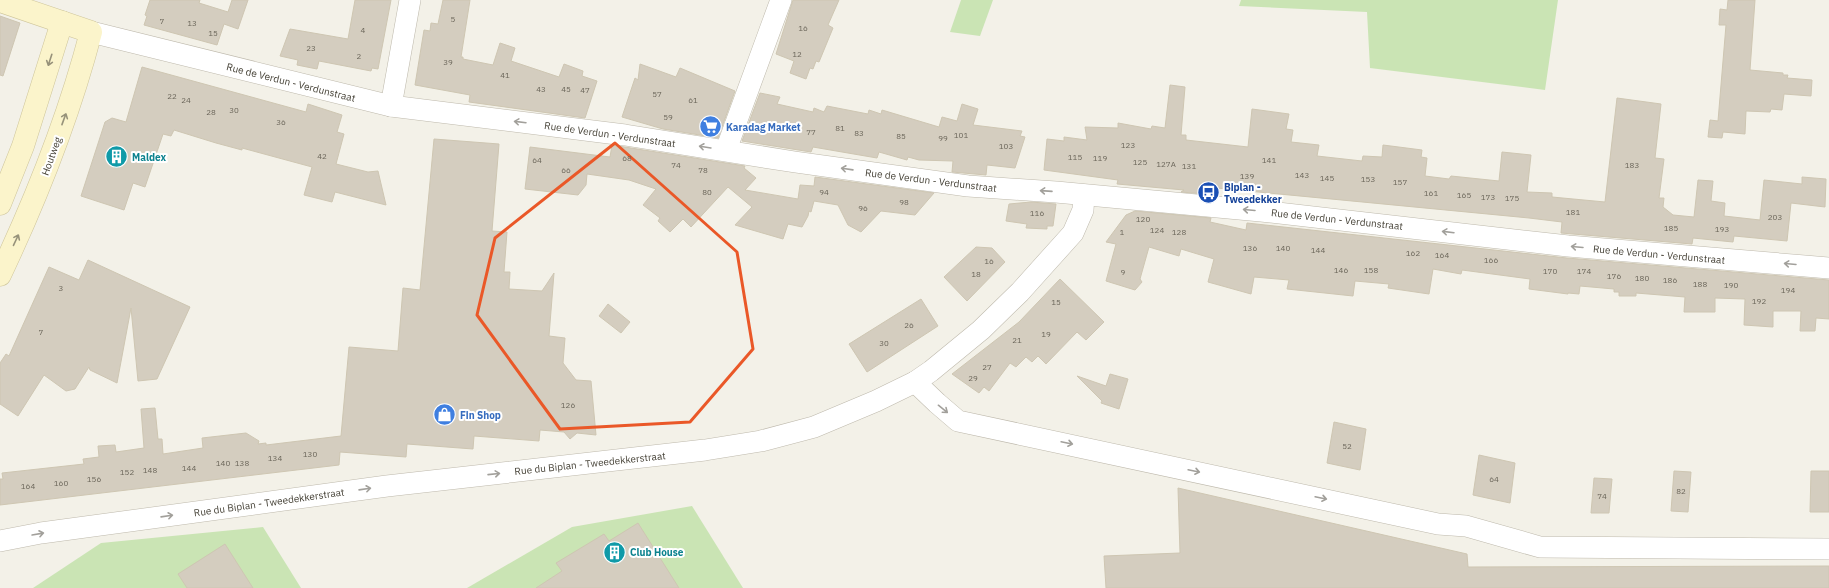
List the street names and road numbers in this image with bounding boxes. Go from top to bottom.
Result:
street label: Rue de Verdun - Verdunstraat [225,60,357,105]
street label: Rue de Verdun - Verdunstraat [543,119,677,150]
street label: Houtweg [38,134,65,177]
street label: Rue de Verdun - Verdunstraat [864,166,998,195]
street label: Rue de Verdun - Verdunstraat [1270,206,1404,233]
street label: Rue de Verdun - Verdunstraat [1592,242,1726,267]
street label: Rue du Biplan - Tweedekkerstraat [514,449,667,478]
street label: Rue du Biplan - Tweedekkerstraat [193,485,346,520]

